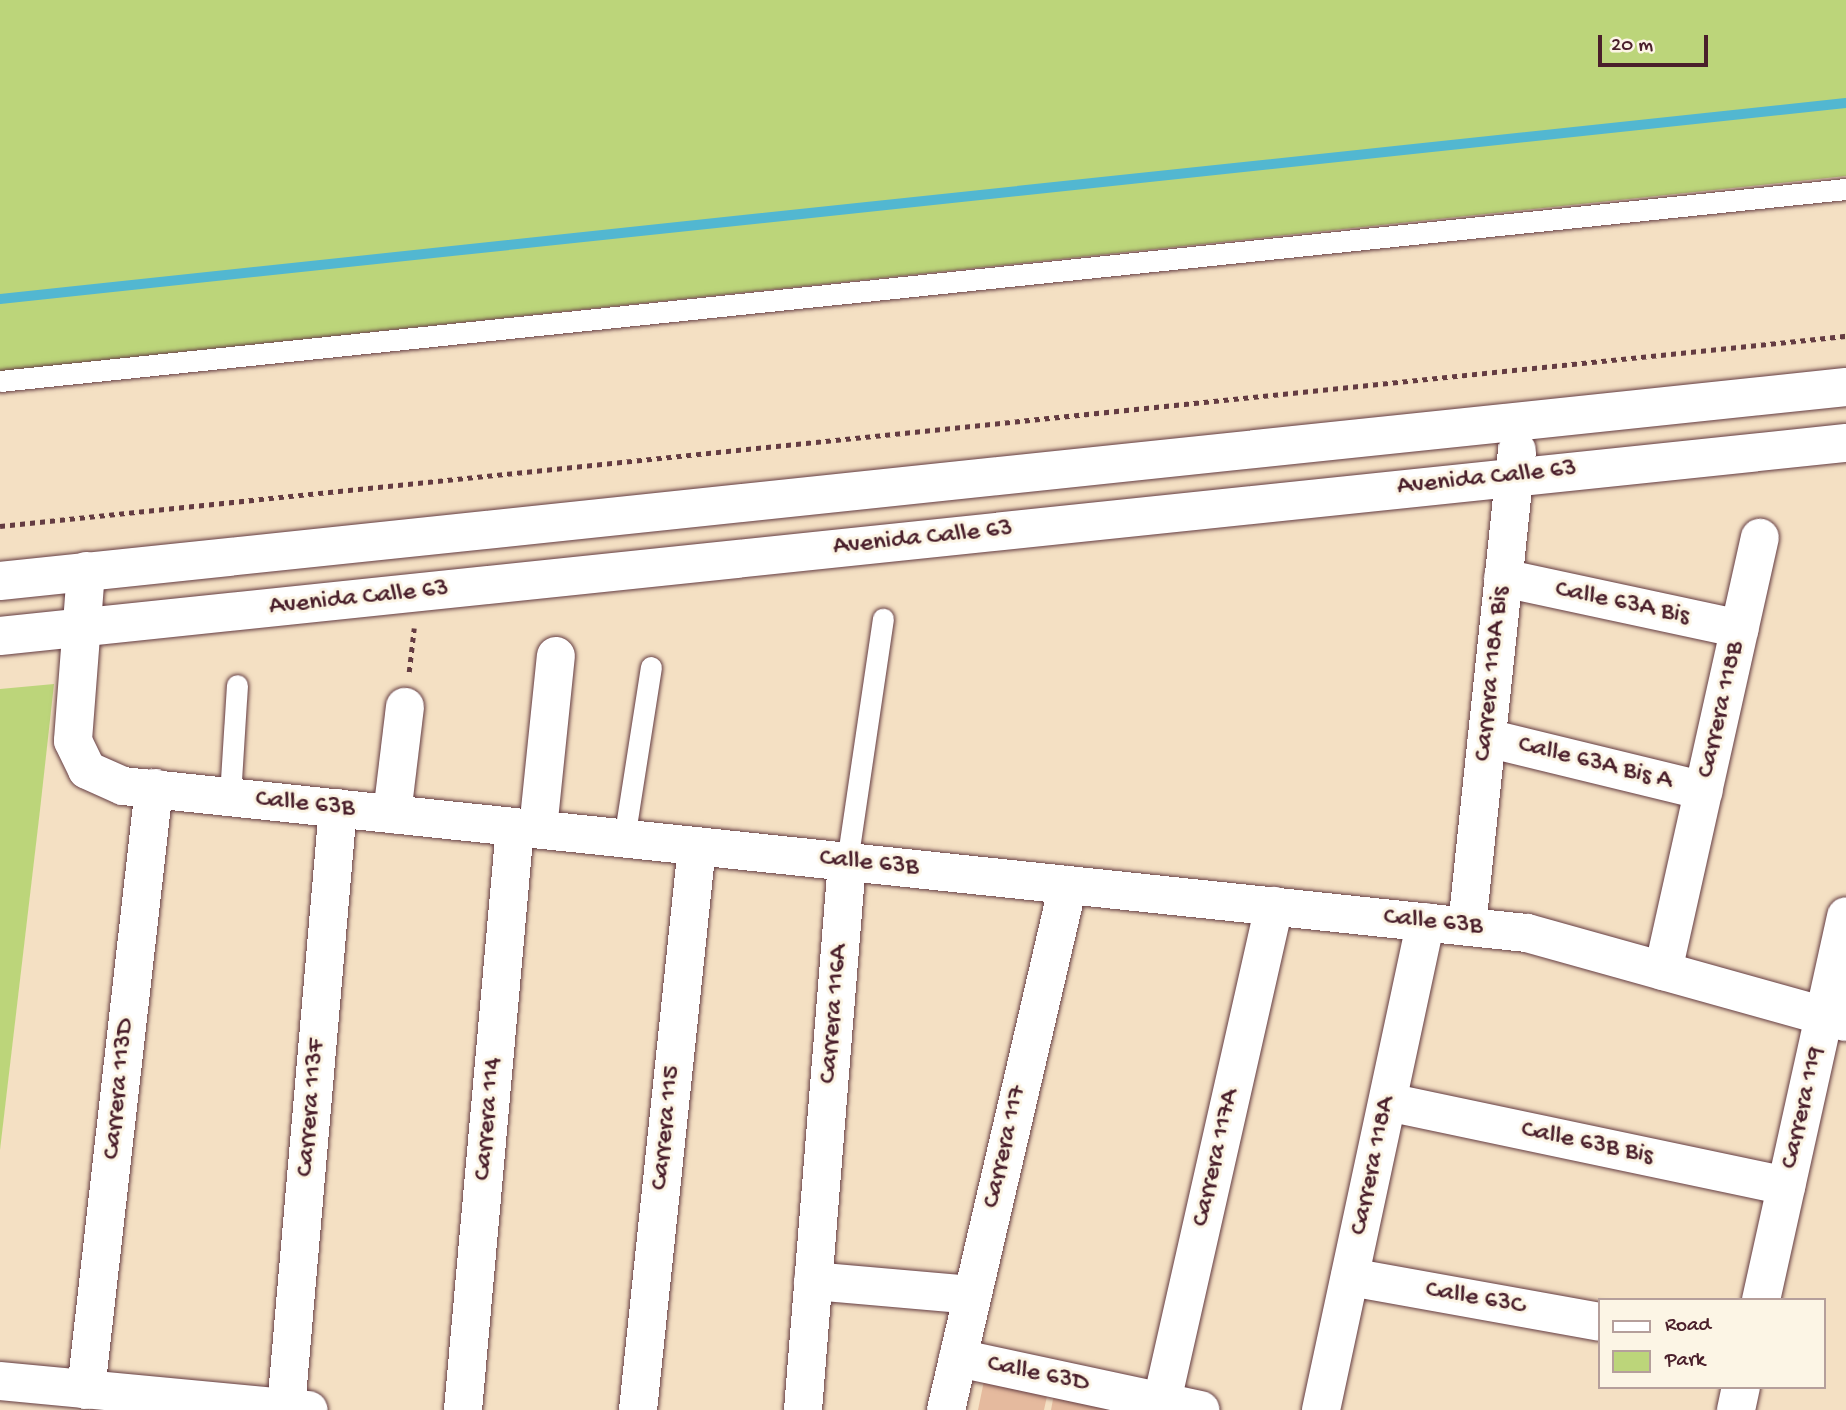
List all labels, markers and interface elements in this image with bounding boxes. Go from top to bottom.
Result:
scale bar [1601,21,1711,65]
text: 20 m [1611,34,1653,59]
street label: Avenida Calle 63 [1396,454,1578,504]
street label: Avenida Calle 63 [832,514,1014,564]
street label: Avenida Calle 63 [268,574,450,624]
street label: Calle 63A Bis [1552,575,1692,633]
street label: Carrera 118A Bis [1468,585,1518,763]
street label: Carrera 118B [1691,639,1753,781]
street label: Calle 63A Bis A [1515,730,1675,798]
street label: Calle 63B [254,784,356,826]
street label: Calle 63B [818,843,920,885]
street label: Calle 63B [1382,902,1484,944]
street label: Carrera 116A [813,943,857,1085]
street label: Carrera 113D [97,1017,143,1161]
street label: Carrera 113F [290,1038,334,1178]
street label: Carrera 119 [1775,1044,1833,1172]
street label: Carrera 114 [468,1056,510,1182]
street label: Carrera 115 [645,1064,689,1192]
street label: Carrera 117 [977,1083,1035,1211]
street label: Carrera 117A [1186,1086,1248,1230]
street label: Carrera 118A [1344,1094,1404,1238]
street label: Calle 63B Bis [1518,1115,1656,1173]
street label: Calle 63C [1423,1275,1527,1323]
legend [1598,1298,1825,1389]
text: Road [1665,1314,1711,1339]
street label: Calle 63D [984,1349,1092,1401]
text: Park [1665,1349,1705,1374]

